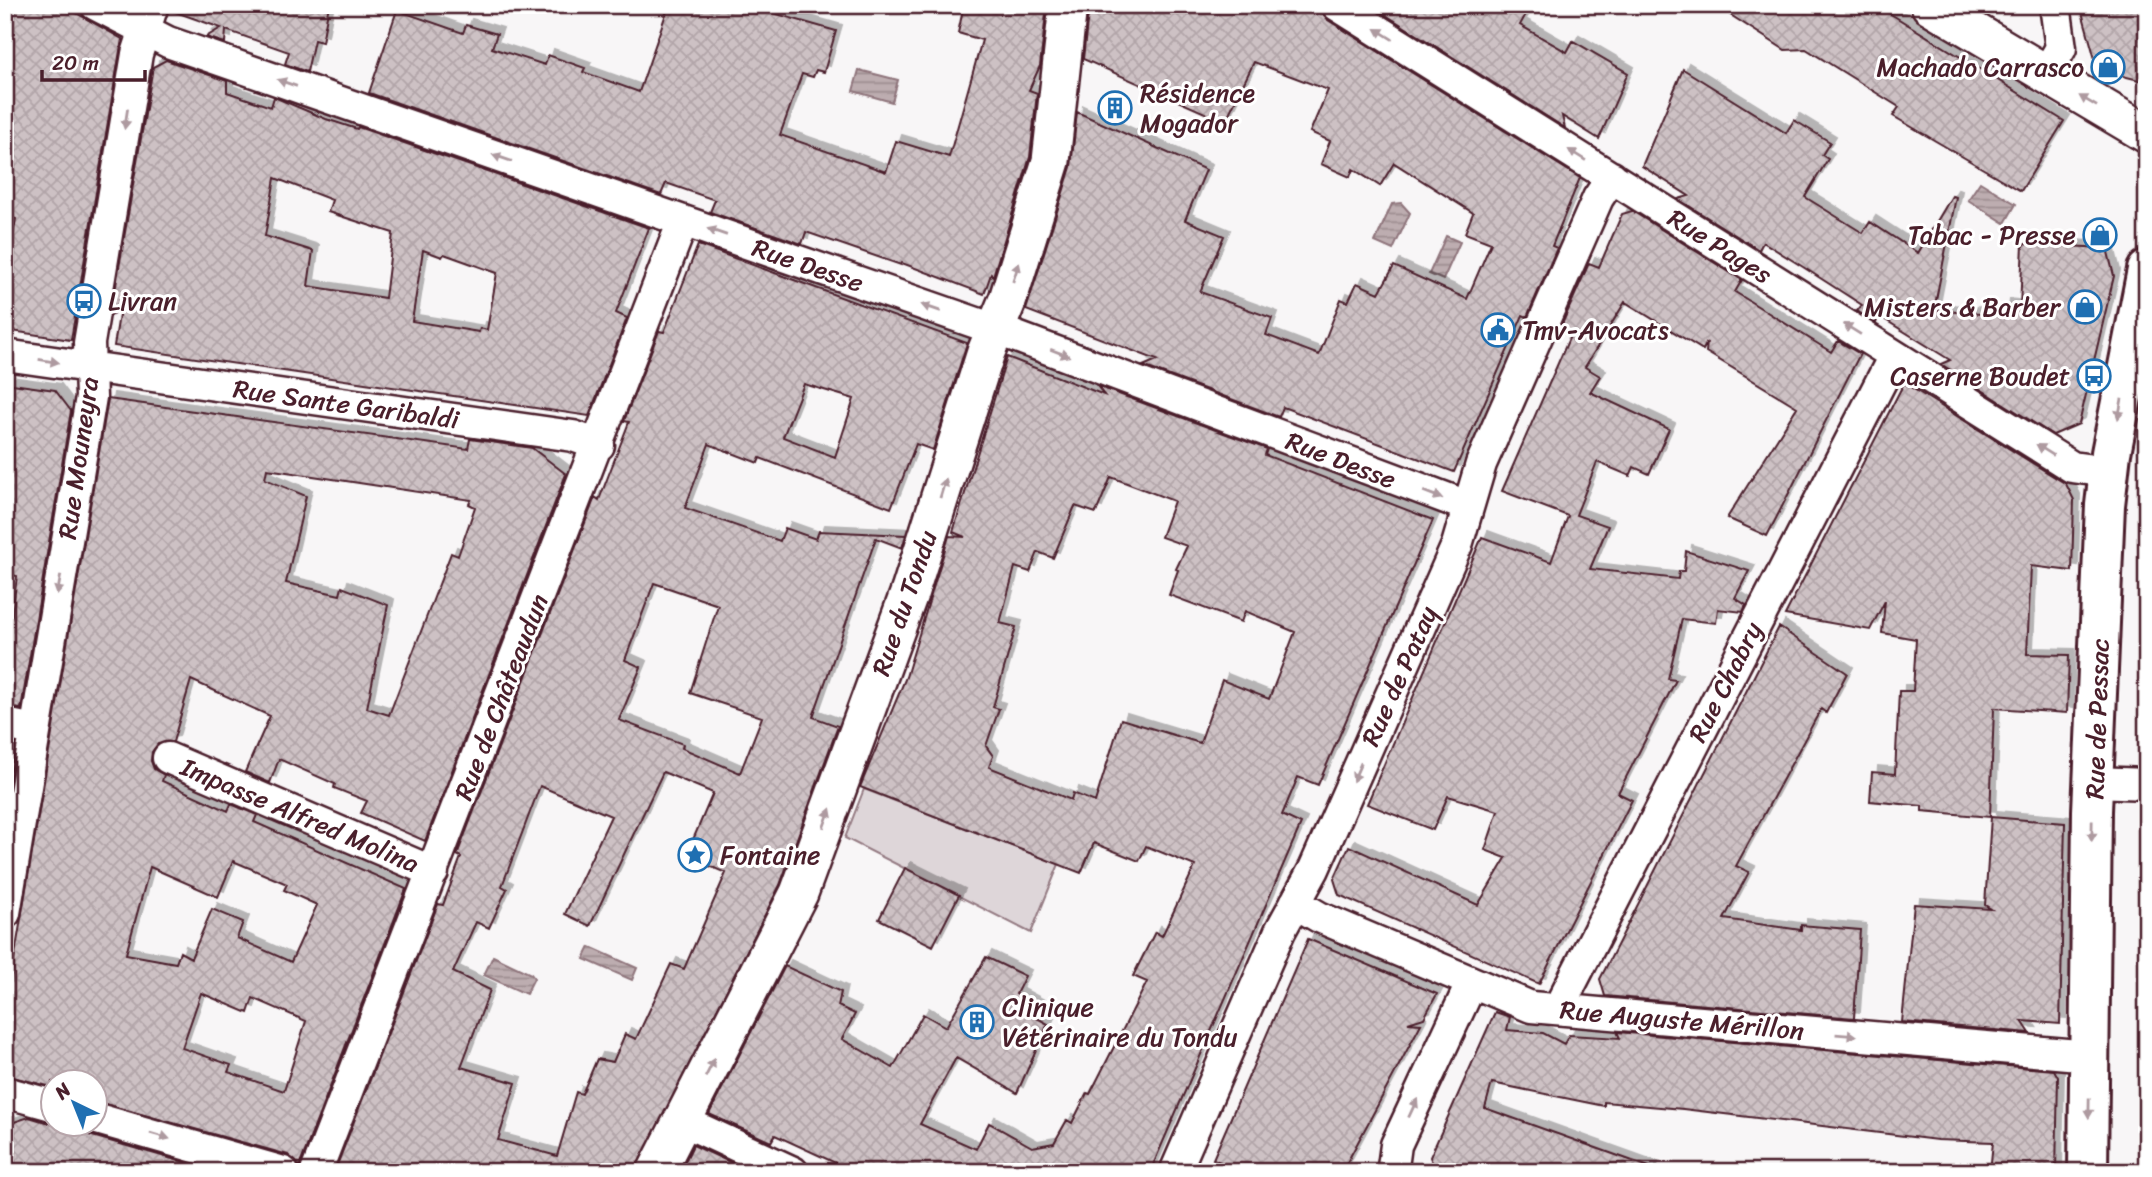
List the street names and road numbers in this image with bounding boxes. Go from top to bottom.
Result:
street label: Rue Pages [1658,196,1782,296]
street label: Rue Desse [746,224,870,306]
street label: Rue Sante Garibaldi [230,365,463,443]
street label: Rue Mouneyra [44,374,112,542]
street label: Rue Desse [1279,418,1403,502]
street label: Rue du Tondu [858,524,950,682]
street label: Rue de Châteaudun [440,587,562,807]
street label: Rue de Patay [1348,598,1451,754]
street label: Rue Chabry [1675,613,1775,751]
street label: Rue de Pessac [2071,638,2123,800]
street label: Impasse Alfred Molina [173,744,426,886]
street label: Rue Auguste Mérillon [1558,986,1806,1054]

